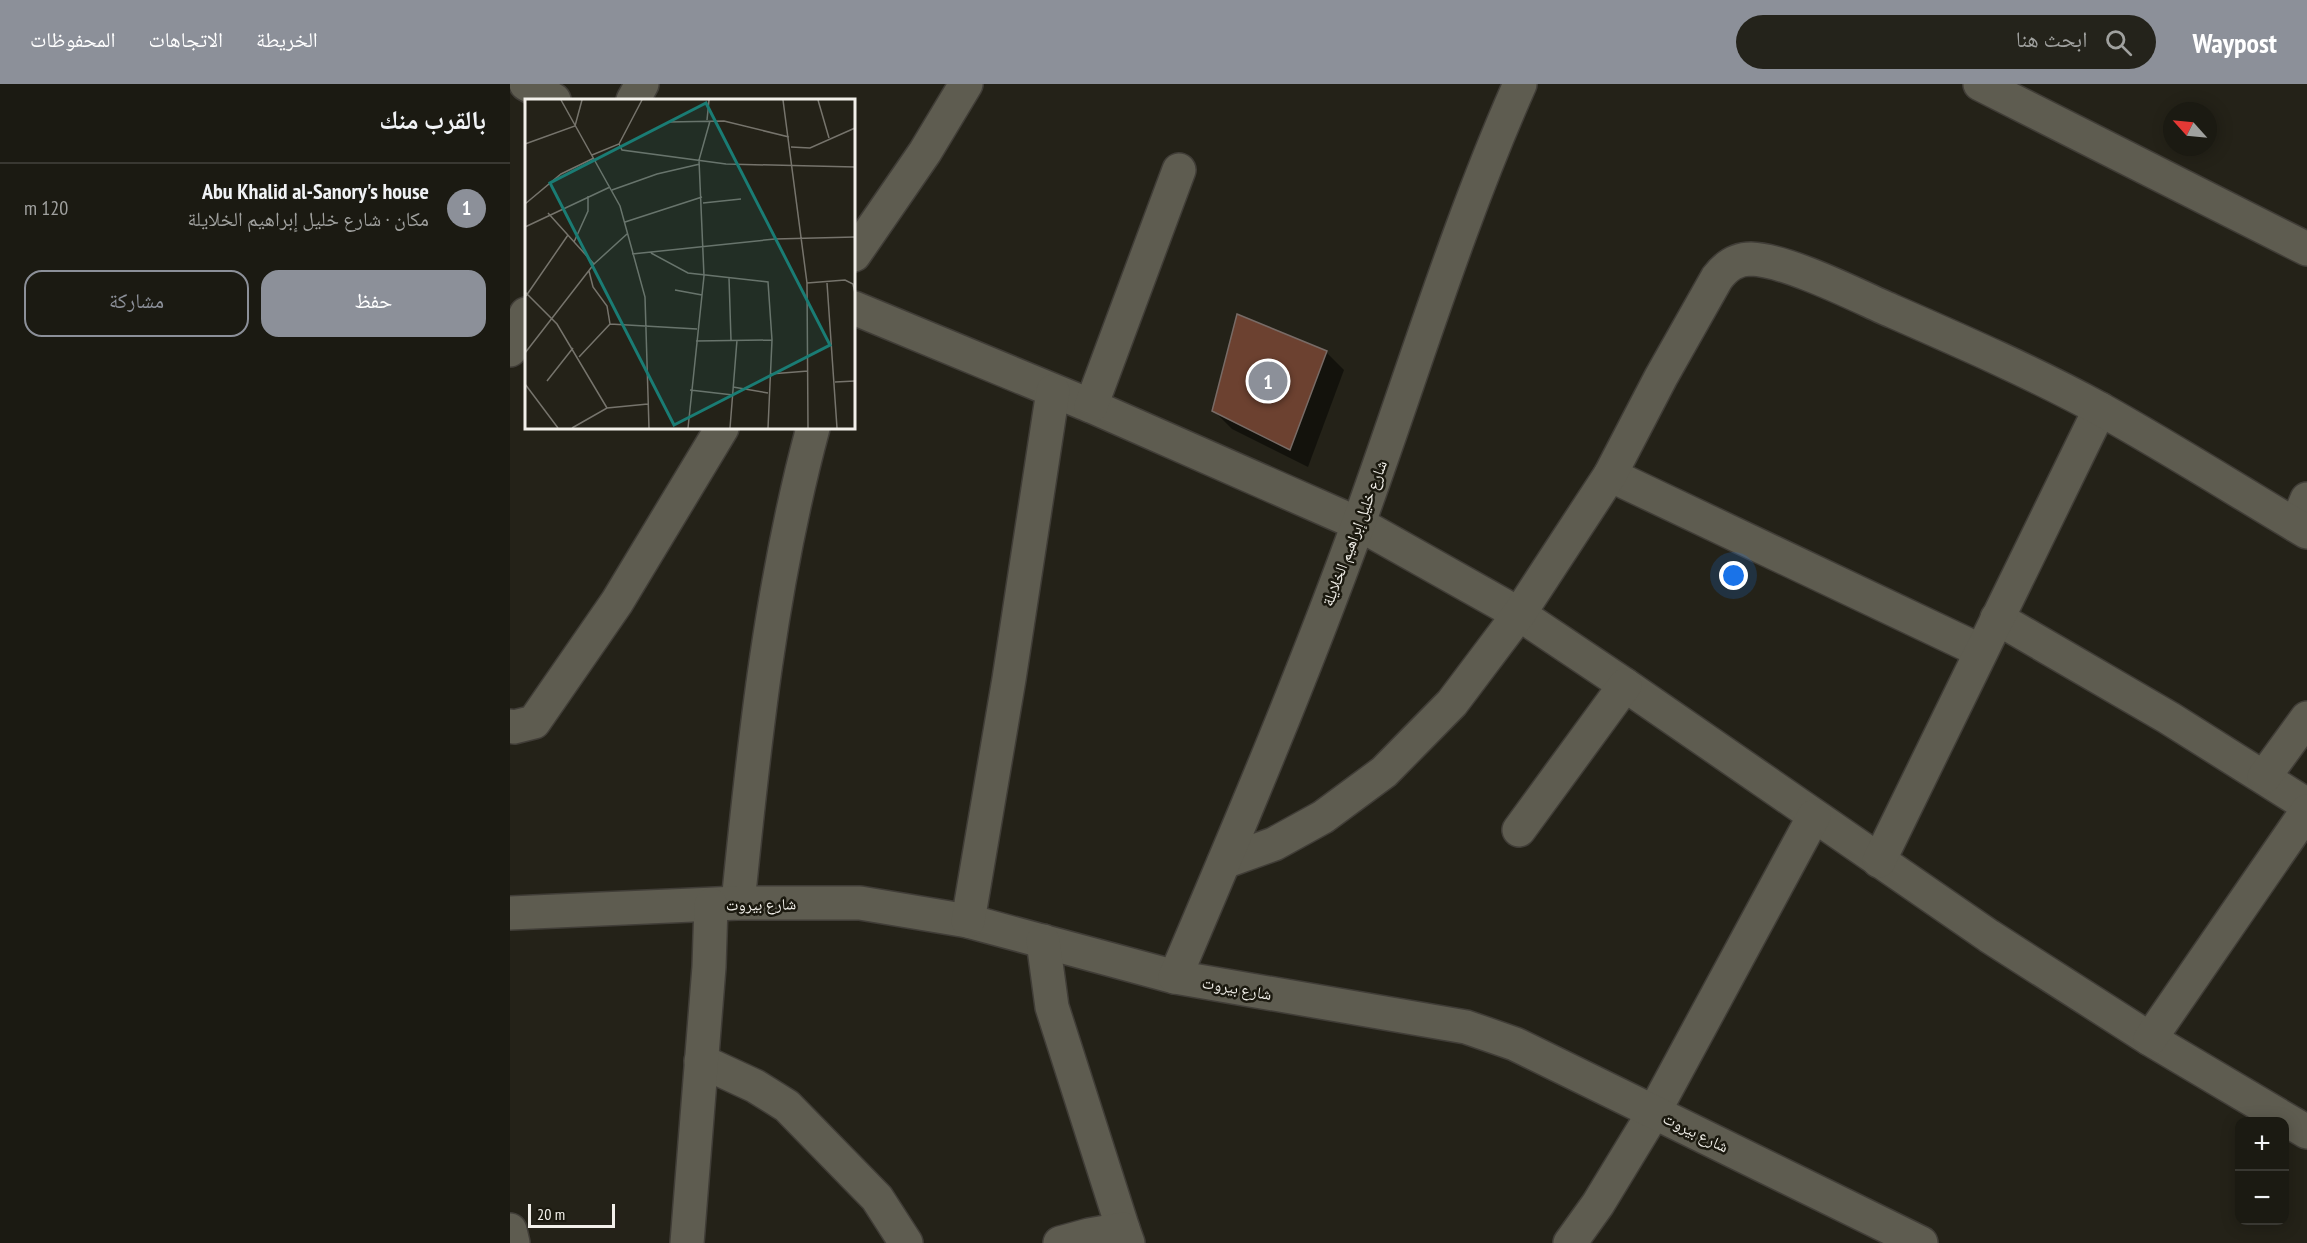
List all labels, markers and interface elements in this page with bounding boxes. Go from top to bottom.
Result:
search box [1736,15,2156,69]
text: Waypost [2192,24,2277,61]
text: ابحث هنا [2016,25,2087,53]
text: المحفوظات [30,26,115,53]
text: الاتجاهات [148,26,223,53]
text: الخريطة [256,26,318,53]
icon: search [2102,26,2135,59]
inset map [525,99,855,429]
north arrow [2163,102,2217,156]
text: بالقرب منك [379,103,486,136]
text: Abu Khalid al-Sanory's house [202,177,429,205]
text: 120 m [24,195,68,221]
text: 1 [462,195,471,221]
text: مكان · شارع خليل إبراهيم الخلايلة [187,206,429,232]
button: مشاركة [24,270,249,337]
button: حفظ [261,270,486,337]
pin: 1 [1248,358,1287,404]
street label: شارع خليل إبراهيم الخلايلة [1317,457,1392,609]
your location [1719,561,1748,590]
street label: شارع بيروت [726,893,796,916]
street label: شارع بيروت [1200,972,1273,1005]
street label: شارع بيروت [1660,1108,1732,1157]
map controls [2235,1117,2289,1225]
button: + [2235,1117,2289,1171]
button: − [2235,1171,2289,1225]
scale bar [528,1201,615,1228]
text: 20 m [537,1204,565,1224]

